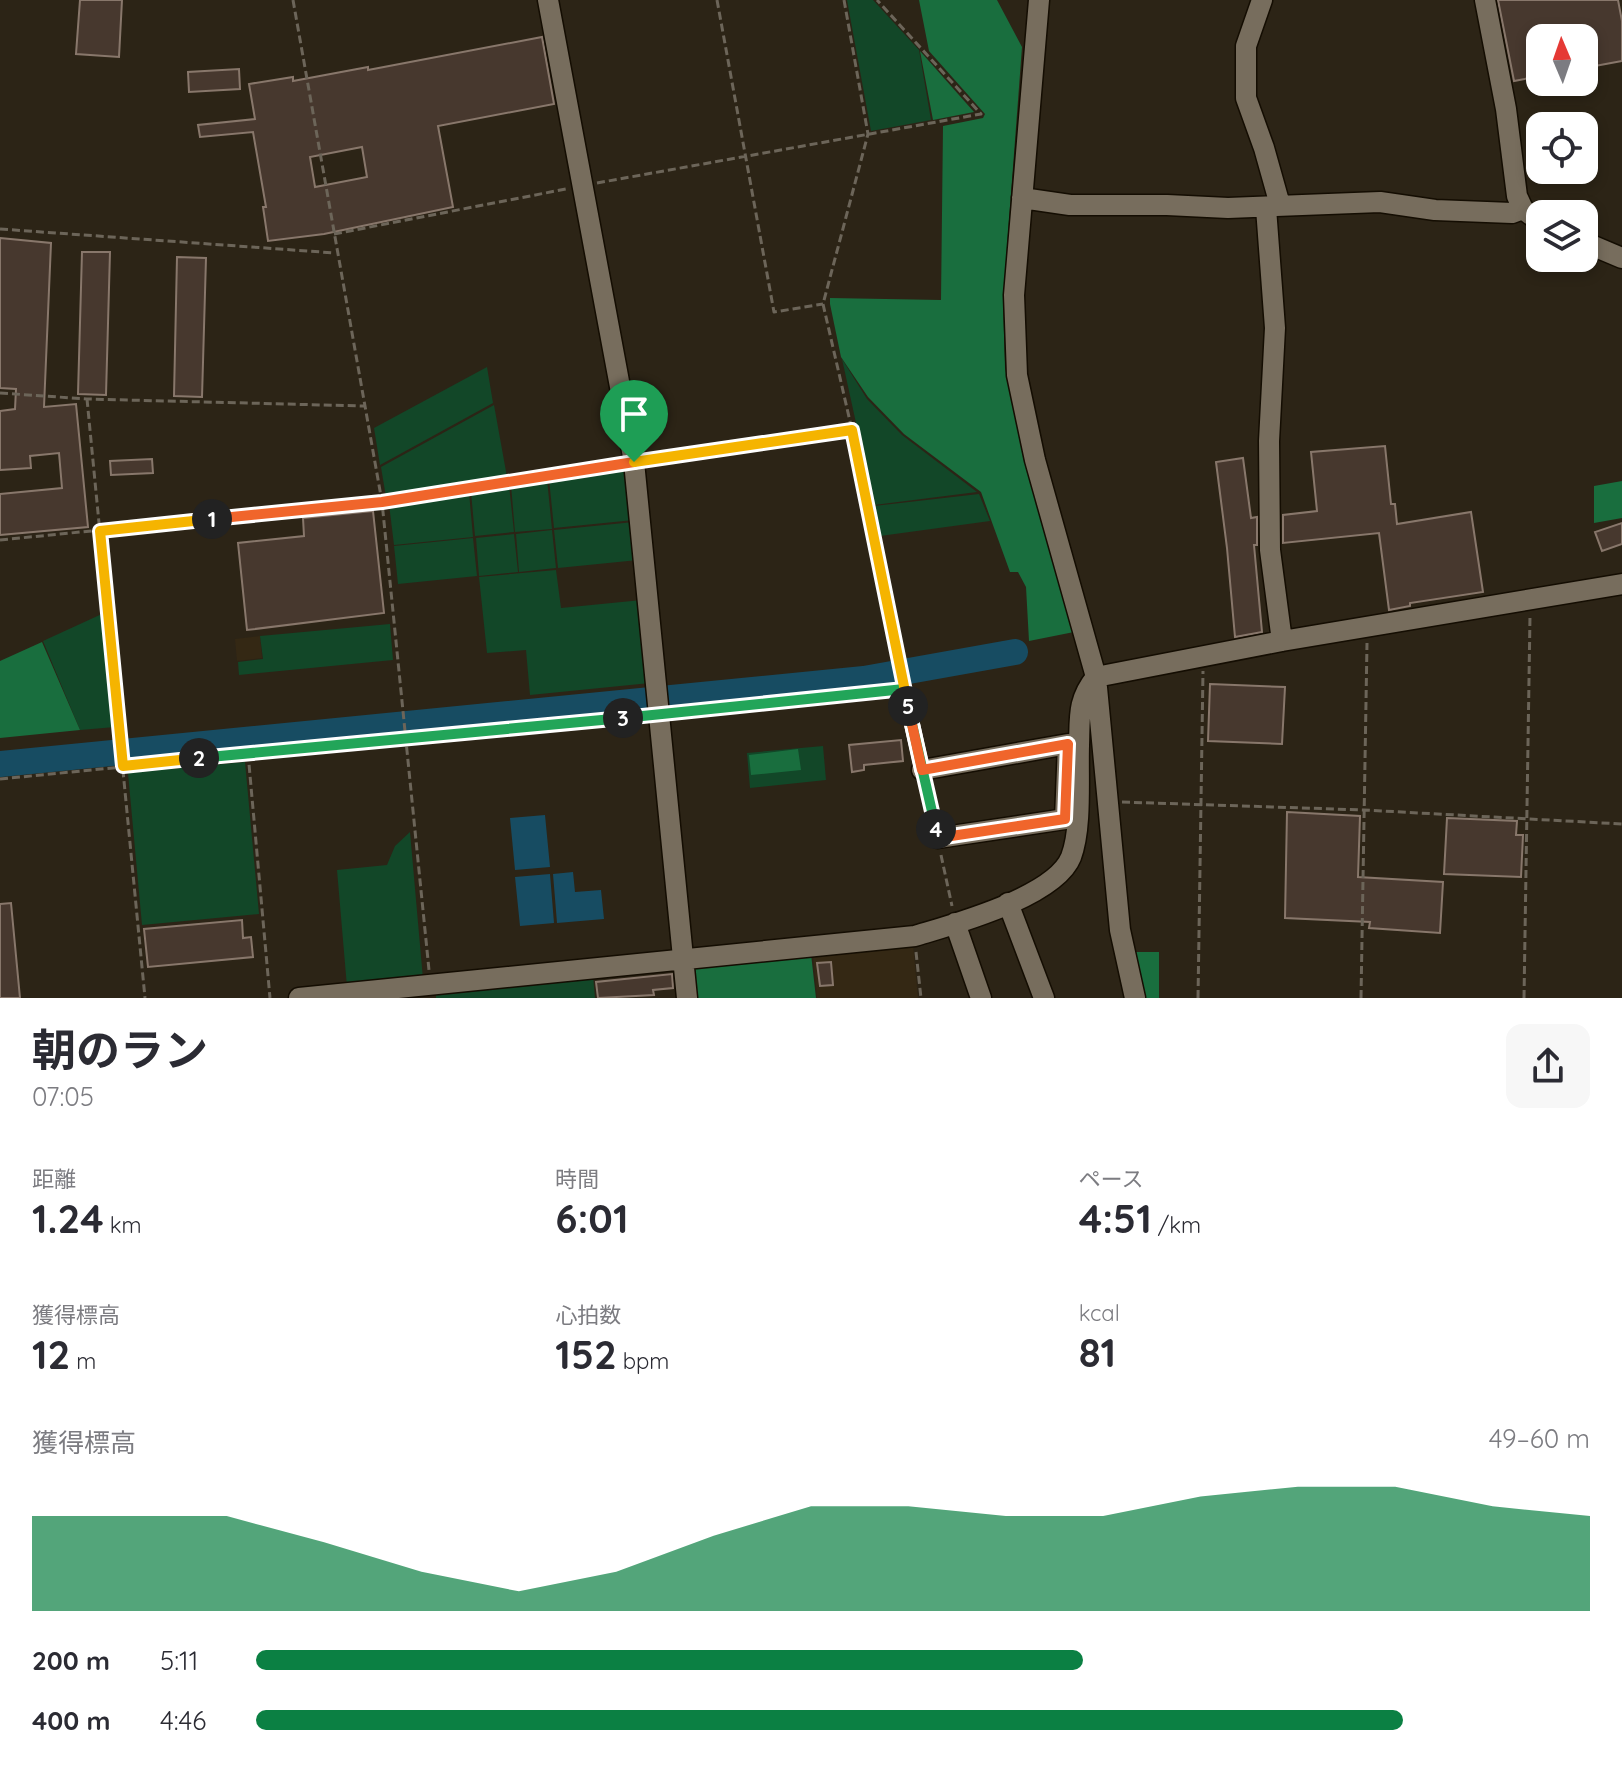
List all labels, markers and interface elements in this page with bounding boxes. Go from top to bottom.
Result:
north arrow [1526,24,1598,96]
map controls [1526,24,1598,272]
button: locate [1526,112,1598,184]
button: layers [1526,200,1598,272]
pin [600,380,668,462]
icon: arrive [612,392,656,436]
pin: 1 [192,499,232,539]
text: 1 [208,505,216,533]
pin: 5 [888,686,928,726]
text: 5 [902,692,914,720]
pin: 3 [603,698,643,738]
text: 3 [617,704,629,732]
pin: 2 [179,738,219,778]
text: 2 [193,744,205,772]
pin: 4 [916,809,956,849]
text: 4 [930,815,942,843]
text: 朝のラン [32,1022,208,1077]
button: share [1506,1024,1590,1108]
text: 07:05 [32,1080,94,1113]
text: 距離 [32,1165,76,1193]
text: 時間 [555,1165,599,1193]
text: ペース [1079,1165,1144,1193]
text: 1.24 [32,1193,104,1243]
text: 6:01 [555,1193,629,1243]
text: 4:51 [1079,1193,1152,1243]
text: km [104,1211,142,1239]
text: /km [1152,1211,1201,1239]
text: kcal [1079,1299,1120,1327]
text: 獲得標高 [32,1301,120,1329]
text: 心拍数 [555,1301,621,1329]
text: 81 [1079,1327,1116,1377]
text: 12 [32,1329,70,1379]
text: 152 [555,1329,617,1379]
text: m [70,1347,96,1375]
text: bpm [617,1347,669,1375]
text: 49–60 m [1489,1422,1590,1455]
text: 獲得標高 [32,1426,136,1459]
text: 200 m [32,1644,110,1677]
text: 5:11 [160,1644,198,1677]
text: 400 m [32,1704,110,1737]
text: 4:46 [160,1704,206,1737]

